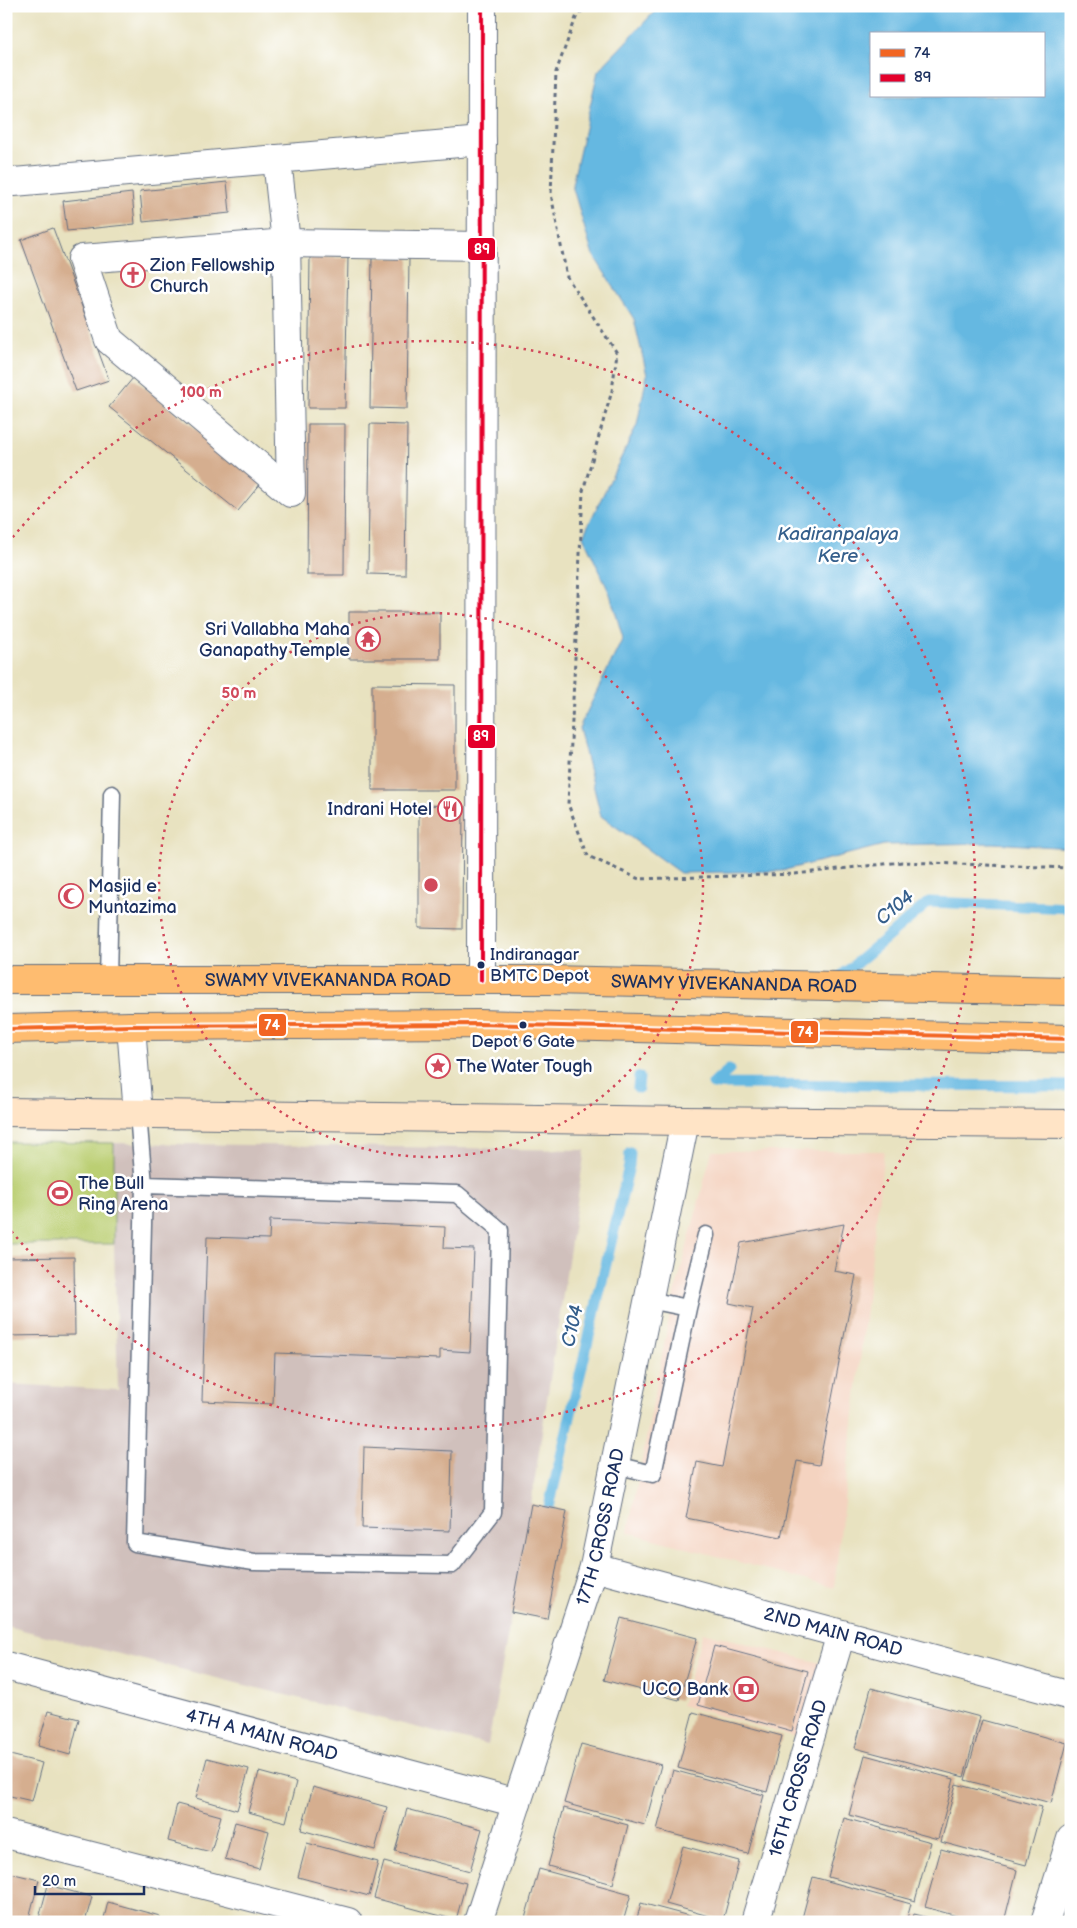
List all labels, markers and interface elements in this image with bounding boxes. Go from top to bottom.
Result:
legend [870,32,1044,98]
text: 74 [914,44,931,63]
text: 89 [914,68,931,87]
line badge: 89 [467,237,496,261]
text: 89 [474,241,490,258]
place label: Zion Fellowship Church [149,255,275,297]
church icon: Zion Fellowship Church [120,262,146,288]
text: 100 m [180,383,222,402]
water label: Kadiranpalaya Kere [777,523,899,568]
place label: Sri Vallabha Maha Ganapathy Temple [199,619,350,661]
temple icon: Sri Vallabha Maha Ganapathy Temple [355,626,381,652]
text: 50 m [222,684,257,703]
line badge: 89 [467,724,496,749]
text: 89 [473,728,489,745]
restaurant icon: Indrani Hotel [437,796,463,822]
place label: Indrani Hotel [328,799,432,820]
place label: Masjid e Muntazima [88,876,177,918]
centre of rings [422,876,440,894]
mosque icon: Masjid e Muntazima [58,883,84,909]
water label: C104 [871,885,919,930]
place label: Indiranagar BMTC Depot [490,945,590,986]
marker: Indiranagar BMTC Depot [476,960,486,970]
street label: SWAMY VIVEKANANDA ROAD [205,970,451,991]
street label: SWAMY VIVEKANANDA ROAD [611,971,857,997]
line badge: 74 [258,1013,287,1037]
text: 74 [264,1017,281,1034]
marker: Depot 6 Gate [518,1020,528,1030]
line badge: 74 [790,1020,819,1044]
text: 74 [797,1024,814,1041]
place label: Depot 6 Gate [471,1032,575,1052]
place icon: The Water Tough [425,1053,451,1079]
place label: The Water Tough [456,1056,593,1077]
place label: The Bull Ring Arena [78,1173,169,1215]
sports icon: The Bull Ring Arena [47,1180,73,1206]
water label: C104 [557,1302,589,1349]
street label: 17TH CROSS ROAD [572,1446,628,1608]
street label: 2ND MAIN ROAD [762,1603,905,1661]
bank icon: UCO Bank [733,1676,759,1702]
place label: UCO Bank [642,1679,728,1700]
street label: 16TH CROSS ROAD [765,1697,831,1859]
street label: 4TH A MAIN ROAD [184,1704,340,1765]
scale bar [35,1863,144,1895]
text: 20 m [42,1872,76,1891]

